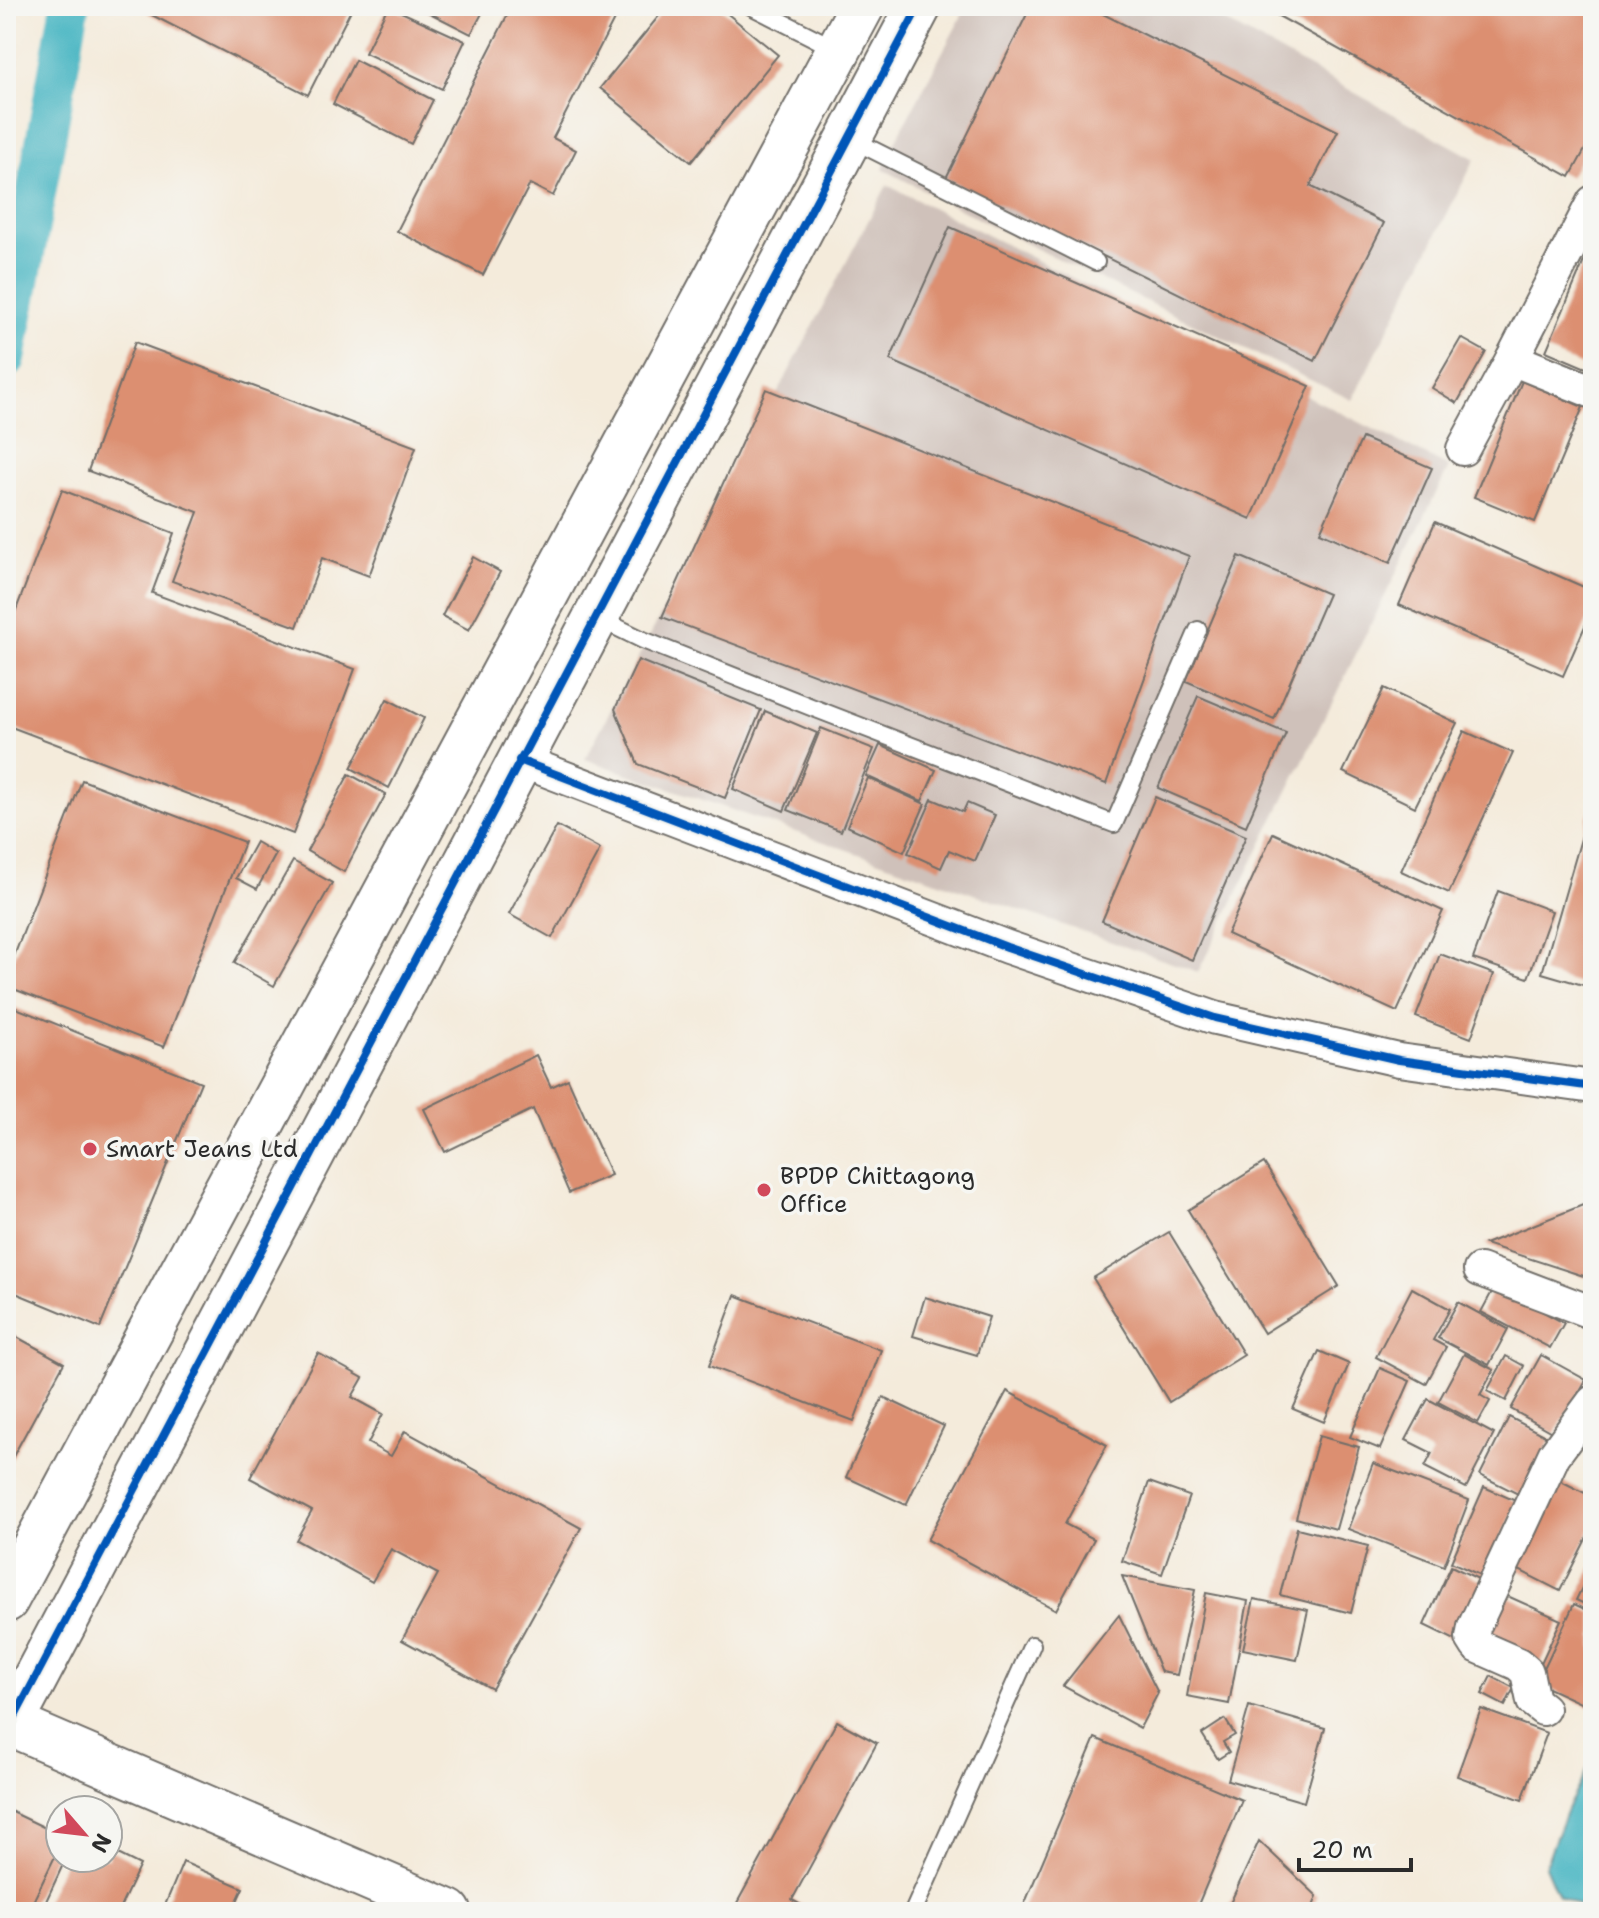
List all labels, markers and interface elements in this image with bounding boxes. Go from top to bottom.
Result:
place label: Smart Jeans Ltd [106,1133,298,1165]
marker: Smart Jeans Ltd [81,1140,99,1158]
place label: BPDP Chittagong Office [780,1160,975,1220]
marker: BPDP Chittagong Office [755,1181,773,1199]
north arrow [44,1794,124,1874]
scale bar [1299,1822,1411,1872]
text: N [84,1829,118,1858]
text: 20 m [1311,1834,1373,1866]

